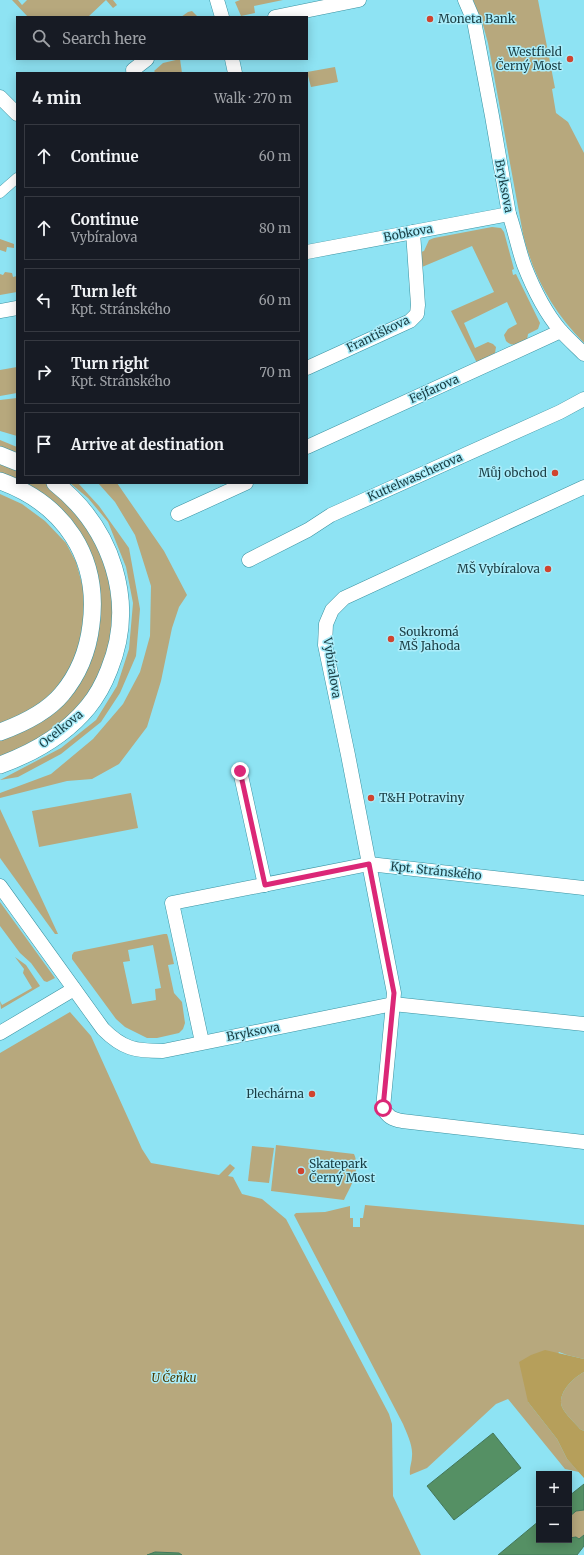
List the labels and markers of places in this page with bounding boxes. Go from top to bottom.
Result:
place label: Moneta Bank [438,11,516,26]
marker: Moneta Bank [425,14,435,24]
place label: Westfield Černý Most [496,44,562,73]
marker: Westfield Černý Most [565,54,575,64]
place label: Můj obchod [479,465,547,480]
marker: Můj obchod [550,468,560,478]
place label: MŠ Vybíralova [457,560,541,576]
marker: MŠ Vybíralova [543,564,553,574]
place label: Soukromá MŠ Jahoda [399,624,461,653]
marker: Soukromá MŠ Jahoda [386,634,396,644]
place label: T&H Potraviny [379,790,464,805]
marker: T&H Potraviny [366,793,376,803]
place label: Plechárna [246,1086,305,1101]
marker: Plechárna [307,1089,317,1099]
place label: Skatepark Černý Most [309,1156,375,1185]
marker: Skatepark Černý Most [296,1166,306,1176]

